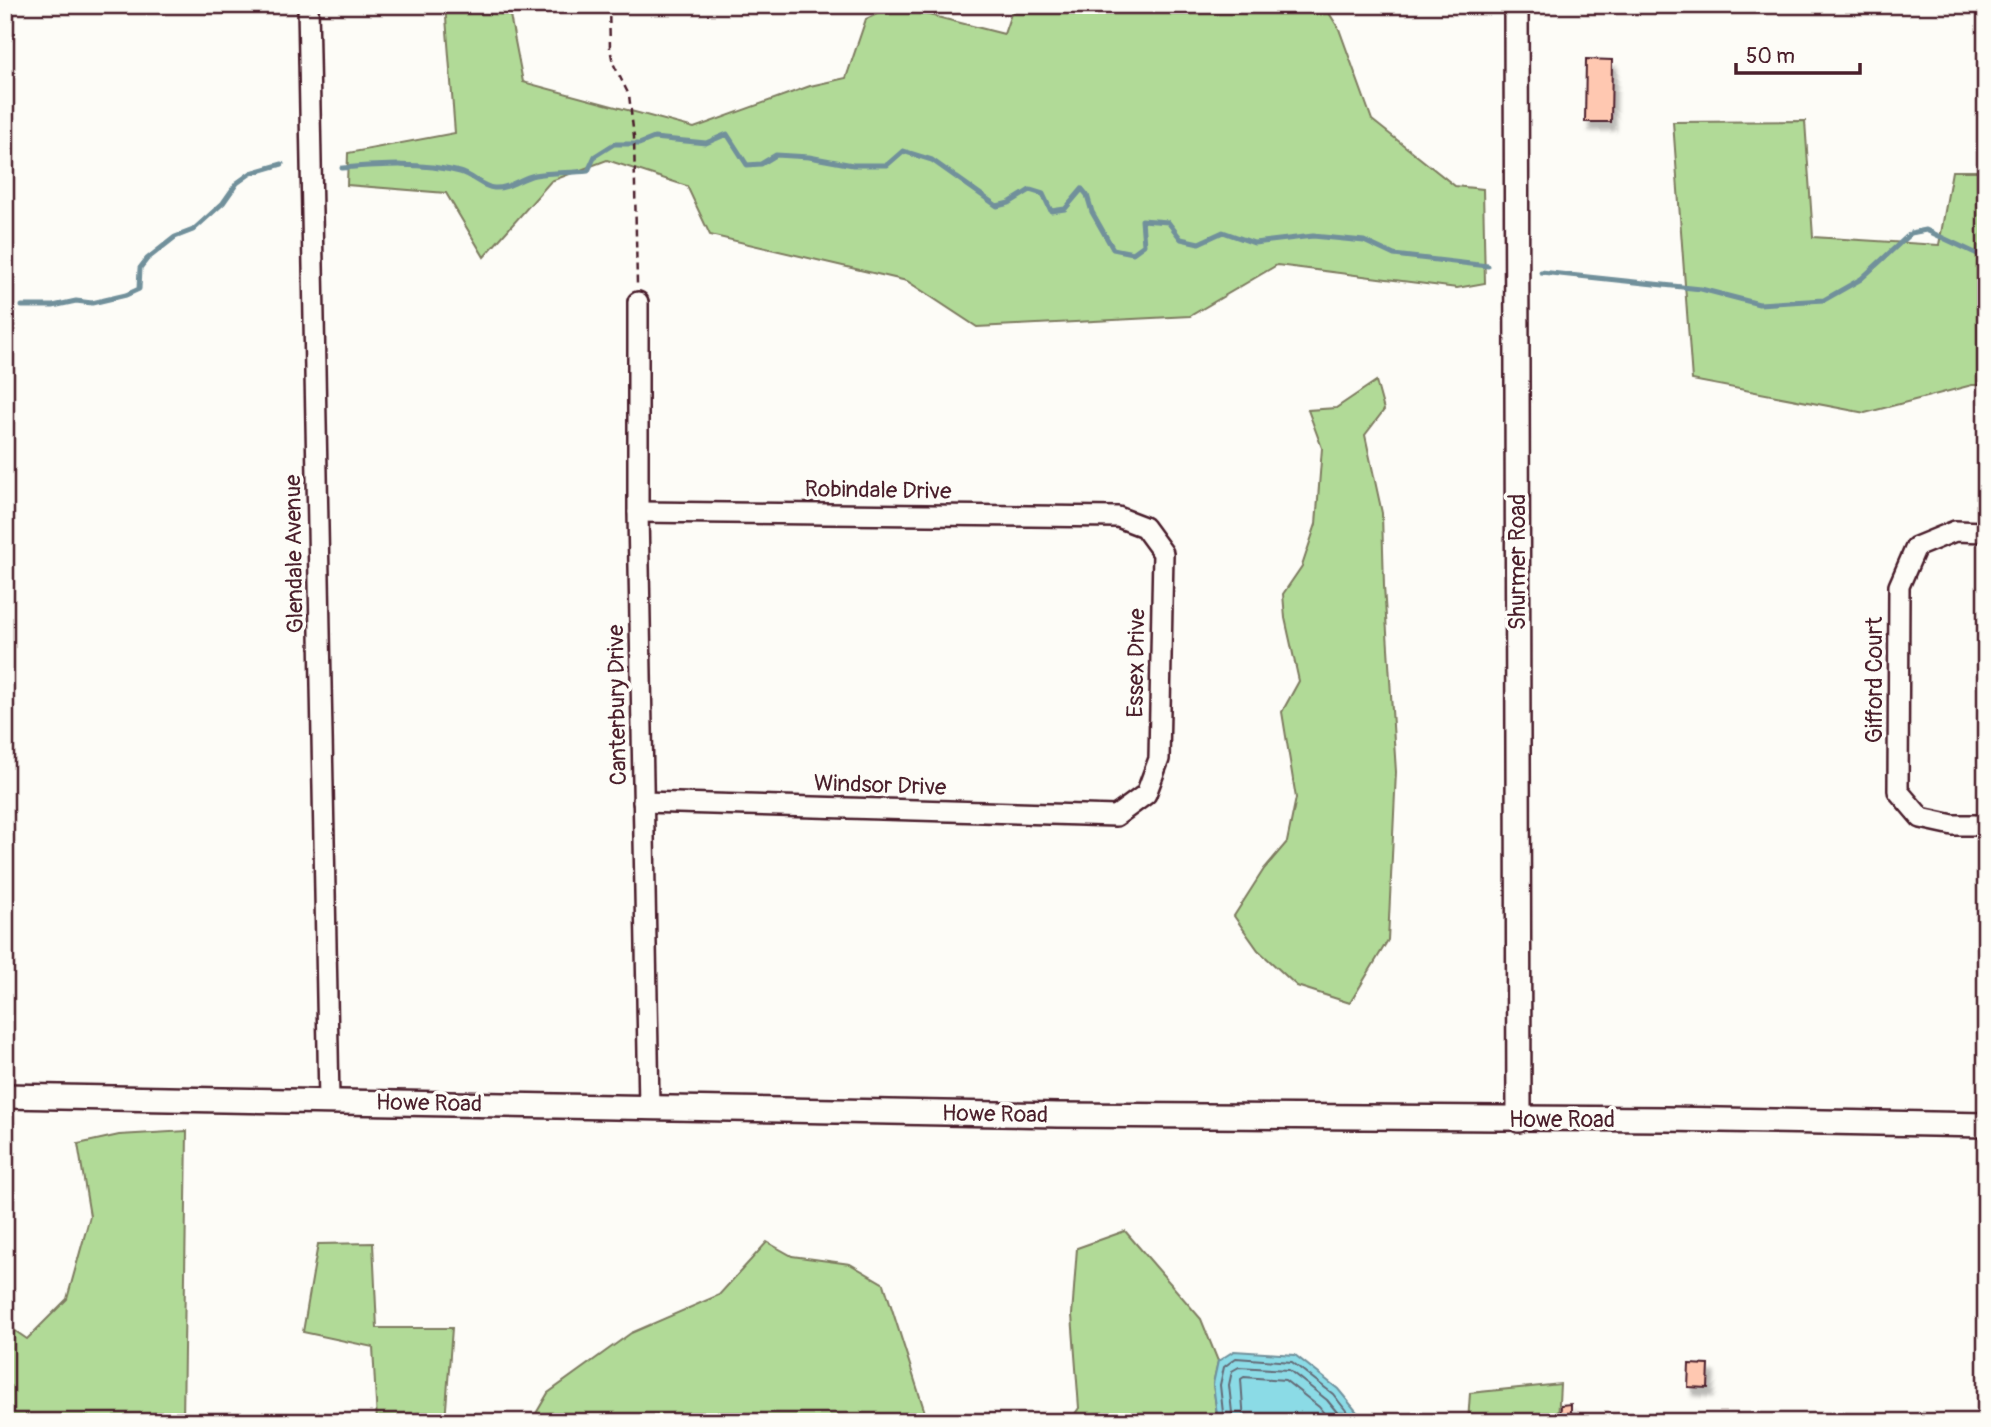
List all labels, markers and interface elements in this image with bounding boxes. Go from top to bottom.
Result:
scale bar [1736,32,1860,76]
text: 50 m [1746,43,1795,70]
street label: Glendale Avenue [278,474,310,634]
street label: Robindale Drive [804,474,952,506]
street label: Shurmer Road [1503,494,1532,630]
street label: Essex Drive [1121,607,1151,718]
street label: Gifford Court [1860,616,1889,743]
street label: Canterbury Drive [601,624,633,786]
street label: Windsor Drive [813,768,947,802]
street label: Howe Road [376,1088,482,1118]
street label: Howe Road [942,1099,1048,1129]
street label: Howe Road [1509,1105,1615,1134]

